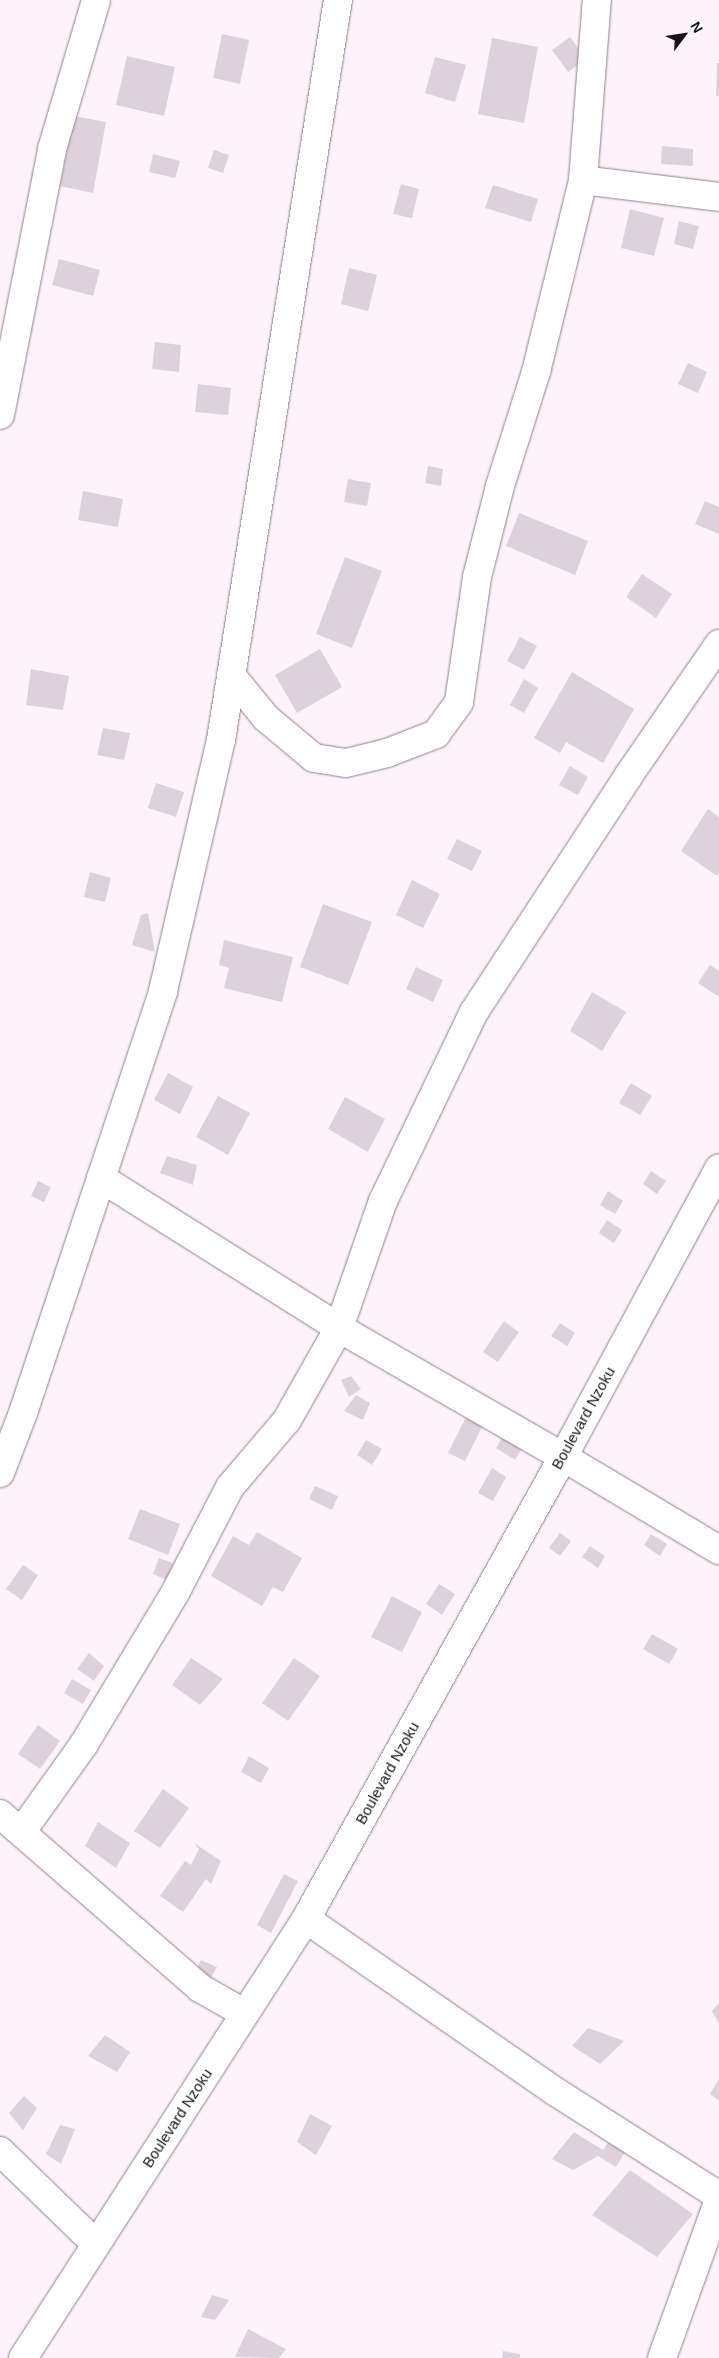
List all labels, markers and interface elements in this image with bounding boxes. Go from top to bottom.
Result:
north arrow [659,10,709,60]
text: N [687,19,706,36]
street label: Boulevard Nzoku [547,1364,619,1472]
street label: Boulevard Nzoku [351,1719,423,1827]
street label: Boulevard Nzoku [138,2065,216,2171]

